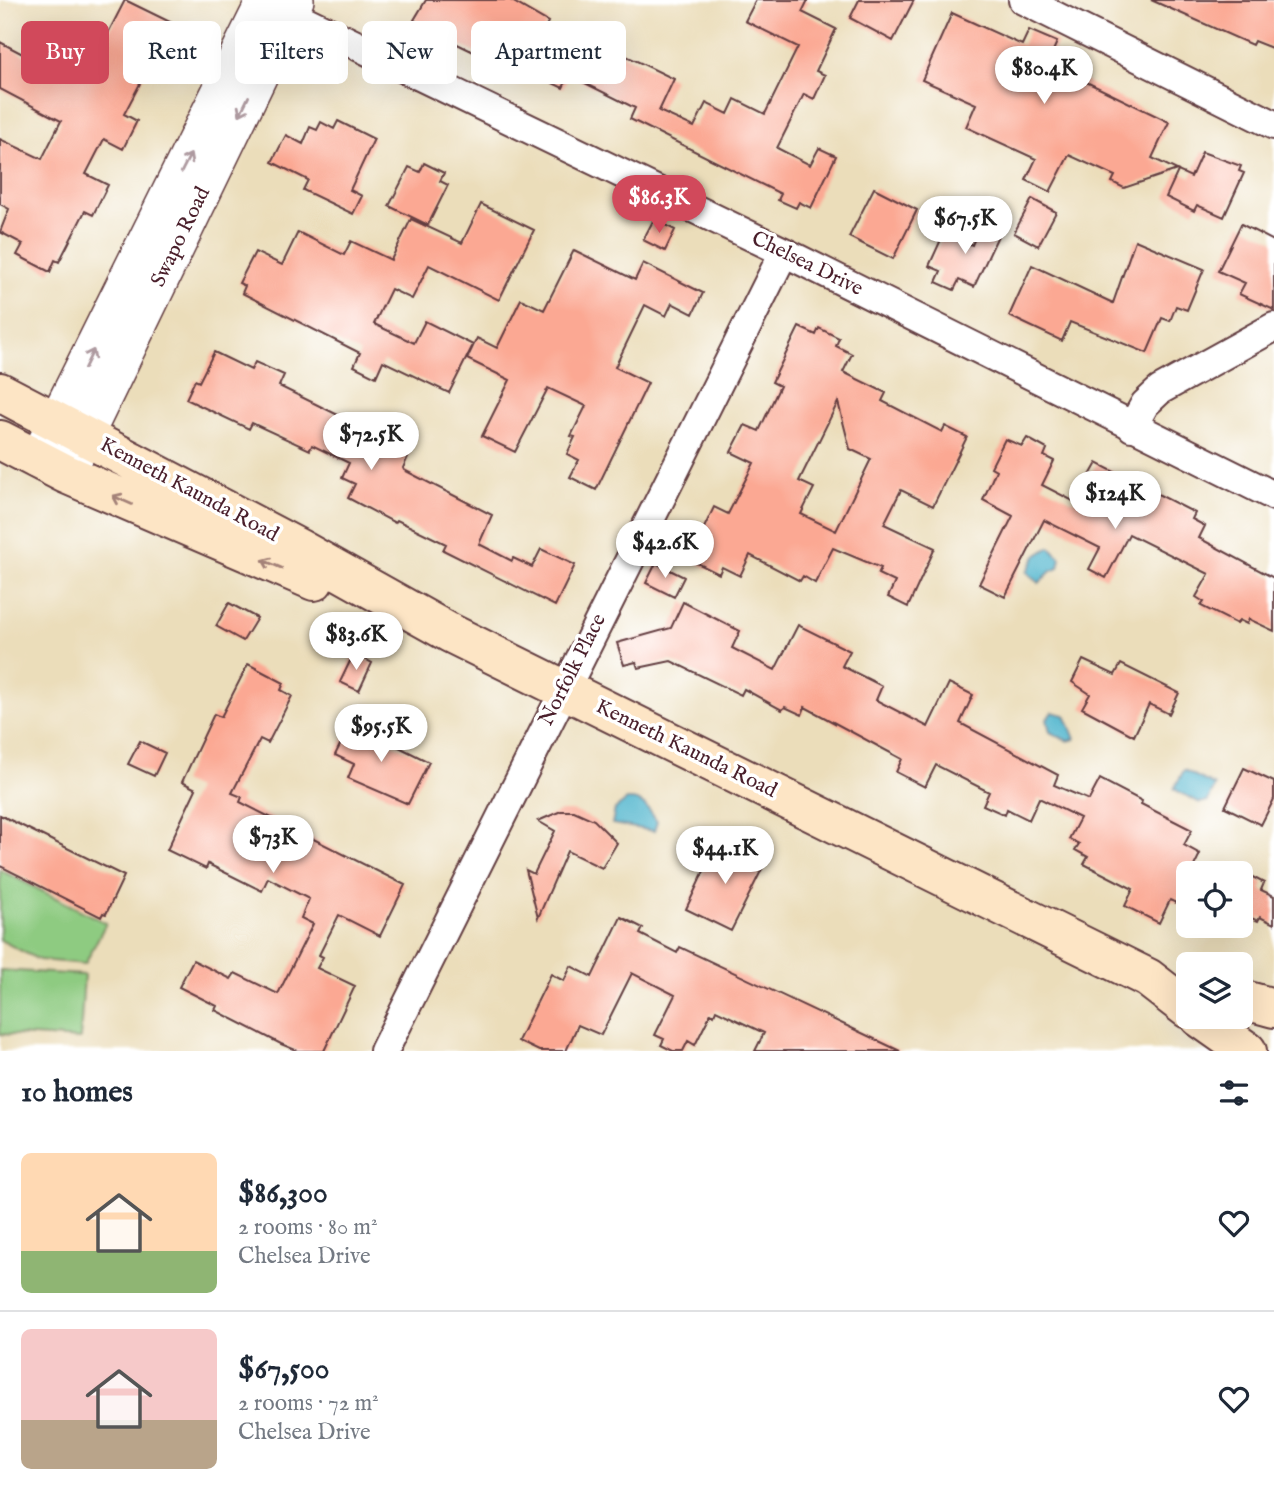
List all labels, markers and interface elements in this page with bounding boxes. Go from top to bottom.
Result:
chip: Buy [21,21,109,84]
chip: Rent [123,21,221,84]
chip: Filters [235,21,348,84]
chip: New [362,21,457,84]
chip: Apartment [471,21,626,84]
pin: $80.4K [987,46,1101,106]
text: $80.4K [1011,54,1077,83]
one-way arrow [237,95,251,116]
one-way arrow [179,153,193,174]
pin: $86.3K [602,176,716,235]
street label: Swapo Road [145,182,217,292]
text: $86.3K [628,183,690,212]
pin: $67.5K [908,196,1022,256]
text: $67.5K [933,204,997,233]
street label: Chelsea Drive [747,225,868,303]
one-way arrow [83,349,96,370]
pin: $72.5K [314,412,428,472]
text: $72.5K [339,420,403,449]
street label: Kenneth Kaunda Road [95,431,284,549]
pin: $124K [1066,472,1164,531]
text: $124K [1085,479,1145,508]
one-way arrow [112,493,133,506]
pin: $42.6K [608,520,722,580]
text: $42.6K [632,528,698,557]
one-way arrow [261,557,283,570]
street label: Norfolk Place [533,609,613,731]
pin: $83.6K [299,612,413,672]
text: $83.6K [325,620,387,649]
street label: Kenneth Kaunda Road [591,693,782,805]
pin: $95.5K [324,704,438,764]
text: $95.5K [350,712,412,741]
pin: $73K [232,816,314,875]
text: $73K [249,823,297,852]
pin: $44.1K [668,826,782,886]
text: $44.1K [692,834,758,863]
map controls [1176,861,1253,1029]
button: locate [1176,861,1253,938]
button: layers [1176,952,1253,1029]
text: 10 homes [21,1074,133,1112]
icon: filters [1215,1074,1253,1112]
text: $86,300 [238,1175,328,1213]
icon: home [77,1181,161,1265]
icon: heart [1215,1204,1253,1242]
text: 2 rooms · 80 m² [238,1213,378,1242]
text: Chelsea Drive [238,1242,371,1271]
text: $67,500 [238,1351,330,1389]
icon: home [77,1357,161,1441]
icon: heart [1215,1380,1253,1418]
text: 2 rooms · 72 m² [238,1389,379,1418]
text: Chelsea Drive [238,1418,371,1447]

